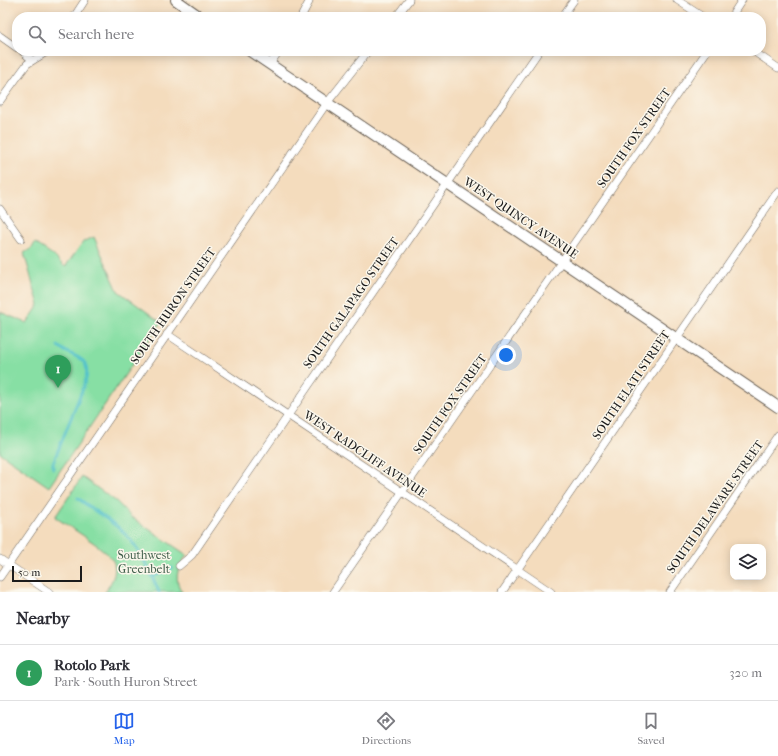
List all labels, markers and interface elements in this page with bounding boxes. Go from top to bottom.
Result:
search box [12,12,766,56]
icon: search [26,23,48,45]
text: Search here [58,25,134,43]
street label: SOUTH FOX STREET [594,85,674,190]
street label: WEST QUINCY AVENUE [460,174,581,262]
street label: SOUTH GALAPAGO STREET [300,234,402,371]
street label: SOUTH HURON STREET [127,244,219,367]
street label: SOUTH ELATI STREET [589,327,673,442]
your location [496,345,516,365]
street label: SOUTH FOX STREET [410,351,490,456]
pin: 1 [45,355,71,388]
street label: WEST RADCLIFF AVENUE [300,407,429,500]
street label: SOUTH DELAWARE STREET [664,437,767,576]
map controls [730,544,766,580]
button: layers [730,544,766,580]
park label: Southwest Greenbelt [117,548,171,576]
scale bar [12,564,82,583]
text: 50 m [18,566,40,579]
text: Nearby [16,608,70,628]
text: Rotolo Park [54,656,130,674]
text: 1 [27,665,31,680]
text: 320 m [729,665,762,680]
text: Park · South Huron Street [54,674,197,689]
tab: Map [113,710,135,747]
tab: Directions [362,710,411,747]
tab: Saved [637,710,665,747]

